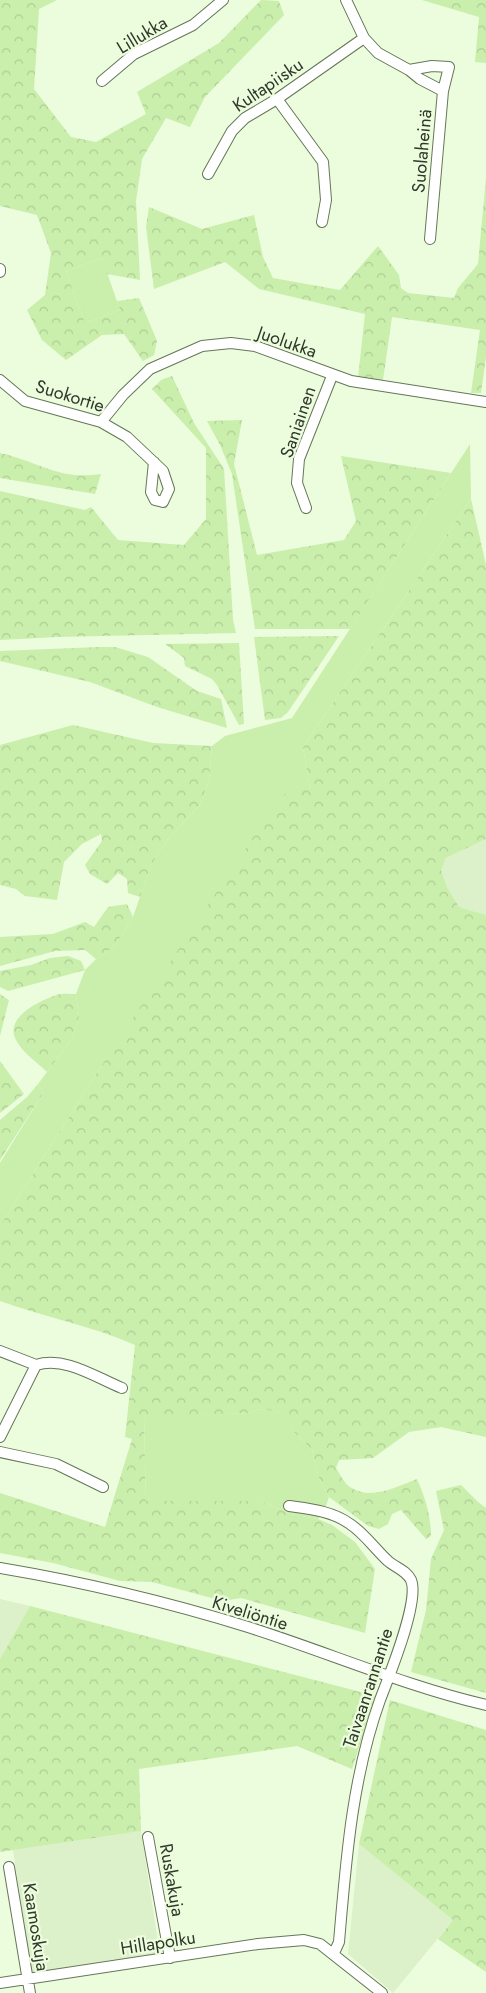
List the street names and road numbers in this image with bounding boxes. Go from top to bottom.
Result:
street label: Lillukka [112,10,172,60]
street label: Kultapiisku [227,52,309,118]
street label: Suolaheinä [405,108,439,194]
street label: Juolukka [252,319,320,364]
street label: Suokortie [32,373,108,419]
street label: Saniainen [274,383,322,461]
street label: Kiveliöntie [209,1589,291,1637]
street label: Taivaanrannantie [336,1625,400,1751]
street label: Ruskakuja [153,1841,191,1919]
street label: Kaamoskuja [16,1881,56,1973]
street label: Hillapolku [118,1924,198,1962]

